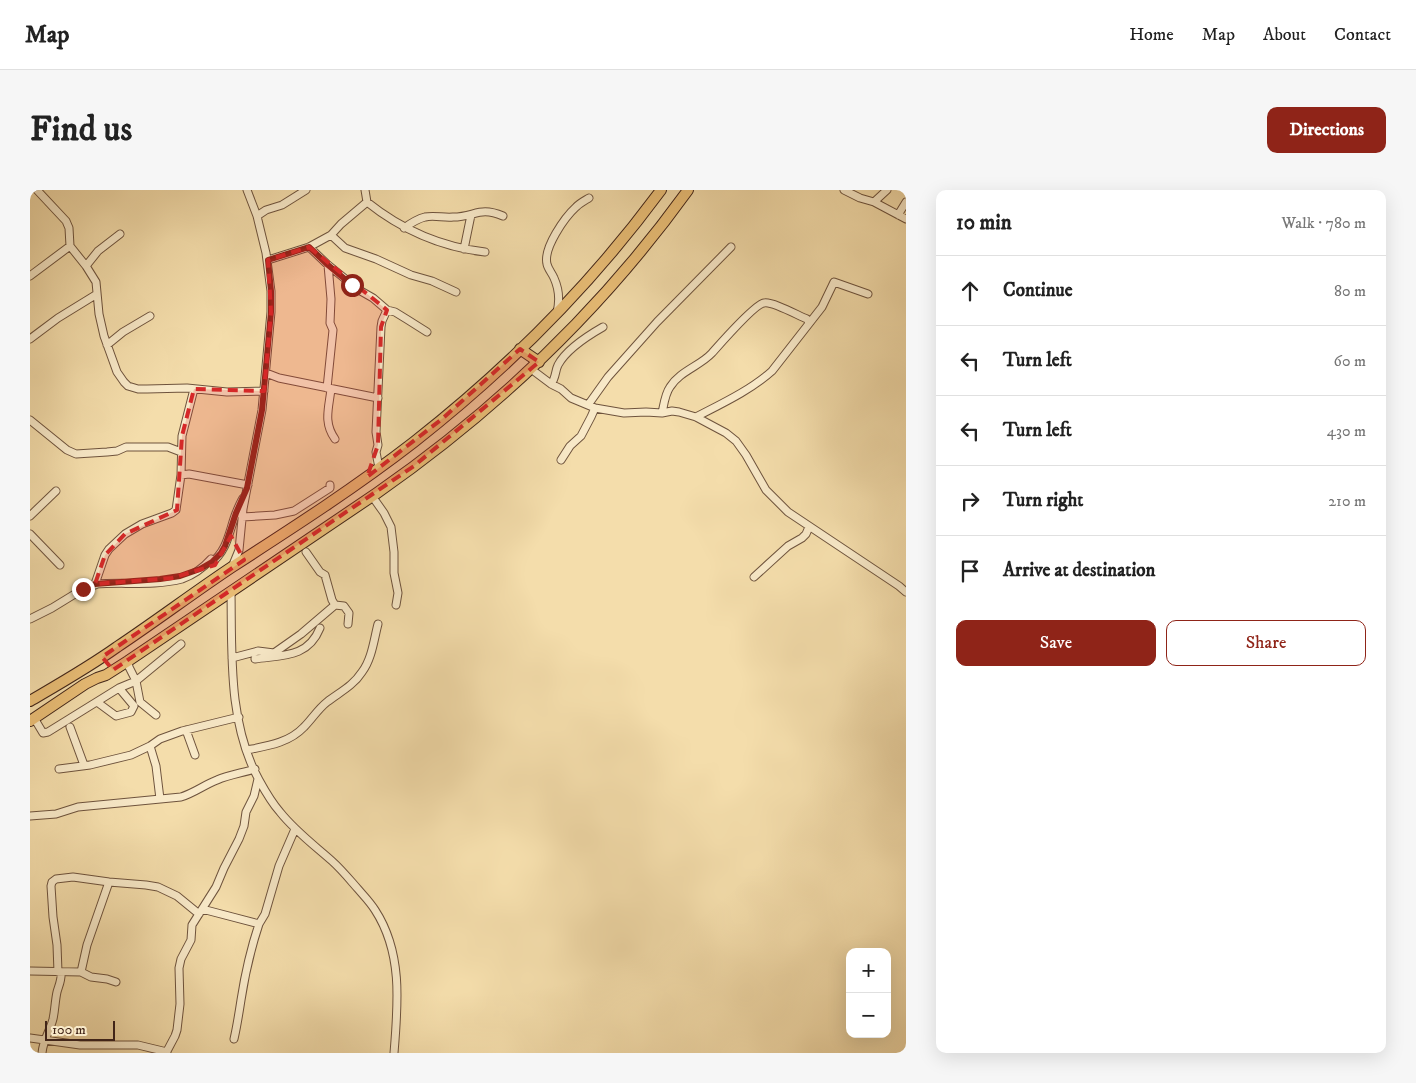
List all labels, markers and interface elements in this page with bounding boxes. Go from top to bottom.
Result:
text: Map [25,20,69,50]
text: Home [1129,24,1174,46]
text: Map [1202,24,1235,46]
text: About [1263,24,1306,46]
text: Contact [1334,24,1391,46]
button: Directions [1267,107,1386,153]
text: Find us [30,108,132,152]
text: 10 min [956,210,1012,236]
text: Walk · 780 m [1282,213,1366,233]
route start [341,274,364,297]
icon: ahead [956,277,984,305]
text: Continue [1003,279,1073,302]
text: 80 m [1334,281,1366,301]
icon: left [956,347,984,375]
text: Turn left [1003,349,1072,372]
text: 60 m [1334,351,1366,371]
icon: left [956,417,984,445]
text: Turn left [1003,419,1072,442]
text: 430 m [1327,421,1366,441]
icon: right [956,487,984,515]
text: Turn right [1003,489,1083,512]
text: 210 m [1328,491,1366,511]
icon: arrive [956,557,984,585]
text: Arrive at destination [1003,559,1155,582]
route end [72,578,95,601]
button: Save [956,620,1156,666]
button: Share [1166,620,1366,666]
map controls [846,948,891,1038]
button: + [846,948,891,993]
button: − [846,993,891,1038]
scale bar [45,1018,115,1041]
text: 100 m [52,1021,86,1039]

